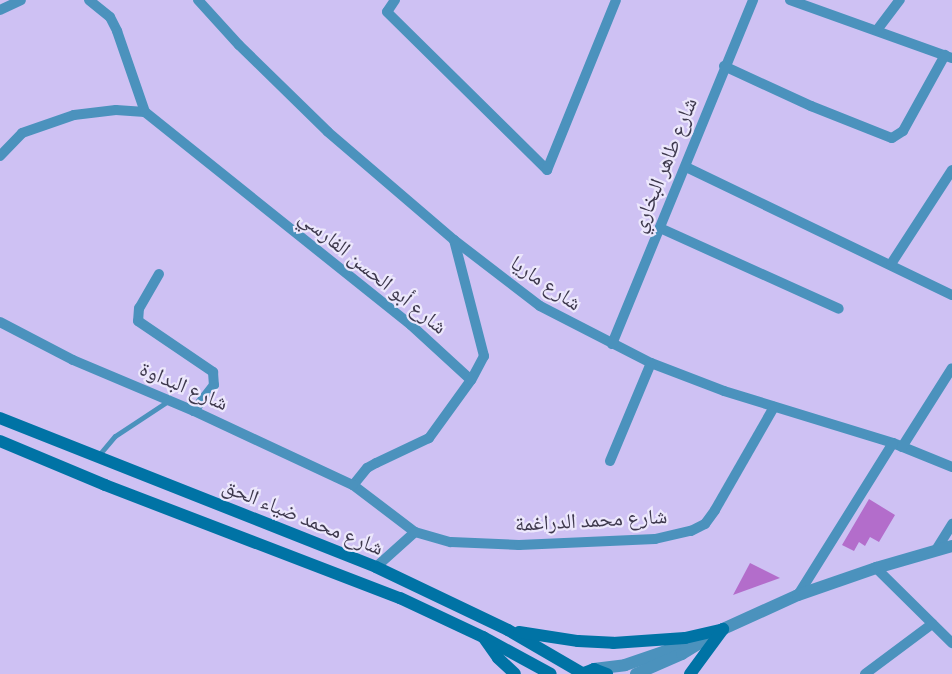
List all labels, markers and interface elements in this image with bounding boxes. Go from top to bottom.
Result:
street label: شارع طاهر البخاري [625,94,703,236]
street label: شارع أبو الحسن الفارسي [294,205,452,339]
street label: شارع ماريا [506,250,586,316]
street label: شارع البداوة [136,356,232,416]
street label: شارع محمد ضياء الحق [219,473,387,561]
street label: شارع محمد الدراغمة [514,503,668,537]

